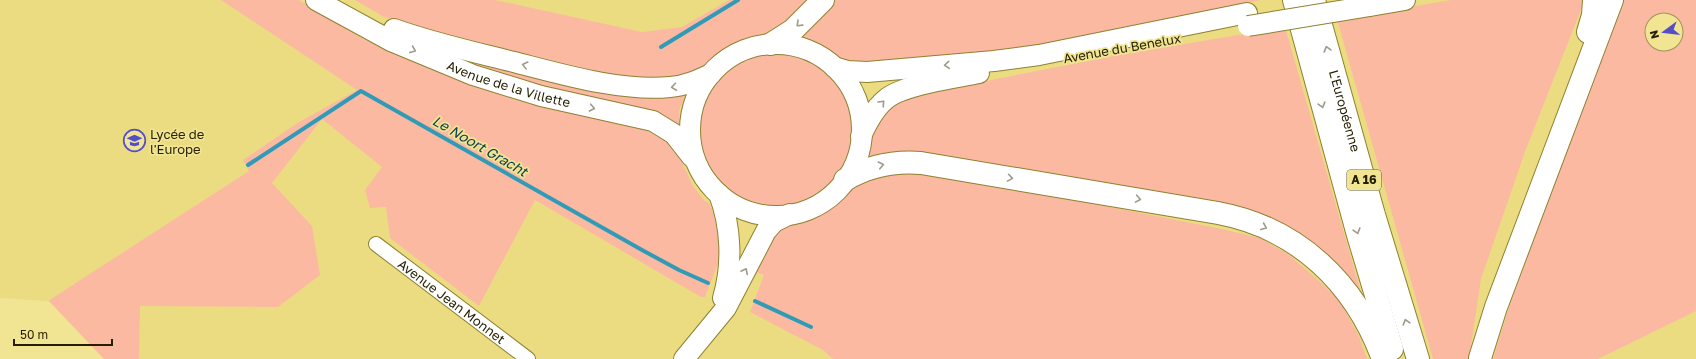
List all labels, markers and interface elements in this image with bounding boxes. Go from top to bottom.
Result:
north arrow [1644,12,1684,52]
one-way arrow [796,19,804,27]
text: N [1646,29,1661,40]
street label: Avenue du Benelux [1062,30,1182,66]
one-way arrow [409,46,416,54]
one-way arrow [1323,46,1332,53]
street label: Avenue de la Villette [445,57,572,110]
one-way arrow [944,60,950,69]
one-way arrow [521,61,528,69]
street label: L'Européenne [1326,68,1364,153]
one-way arrow [671,82,677,91]
one-way arrow [877,100,885,108]
one-way arrow [1317,102,1326,109]
one-way arrow [589,103,595,111]
water label: Le Noort Gracht [430,112,532,180]
place label: Lycée de l'Europe [150,126,204,157]
school or university icon: Lycée de l'Europe [122,128,148,154]
one-way arrow [878,162,884,170]
road number: A 16 [1347,170,1381,190]
one-way arrow [1006,173,1013,182]
one-way arrow [1135,194,1141,203]
one-way arrow [1260,222,1268,230]
one-way arrow [1352,227,1361,234]
street label: Avenue Jean Monnet [395,256,509,347]
one-way arrow [740,268,748,275]
one-way arrow [1402,318,1411,325]
scale bar [14,321,112,347]
text: 50 m [20,327,48,342]

